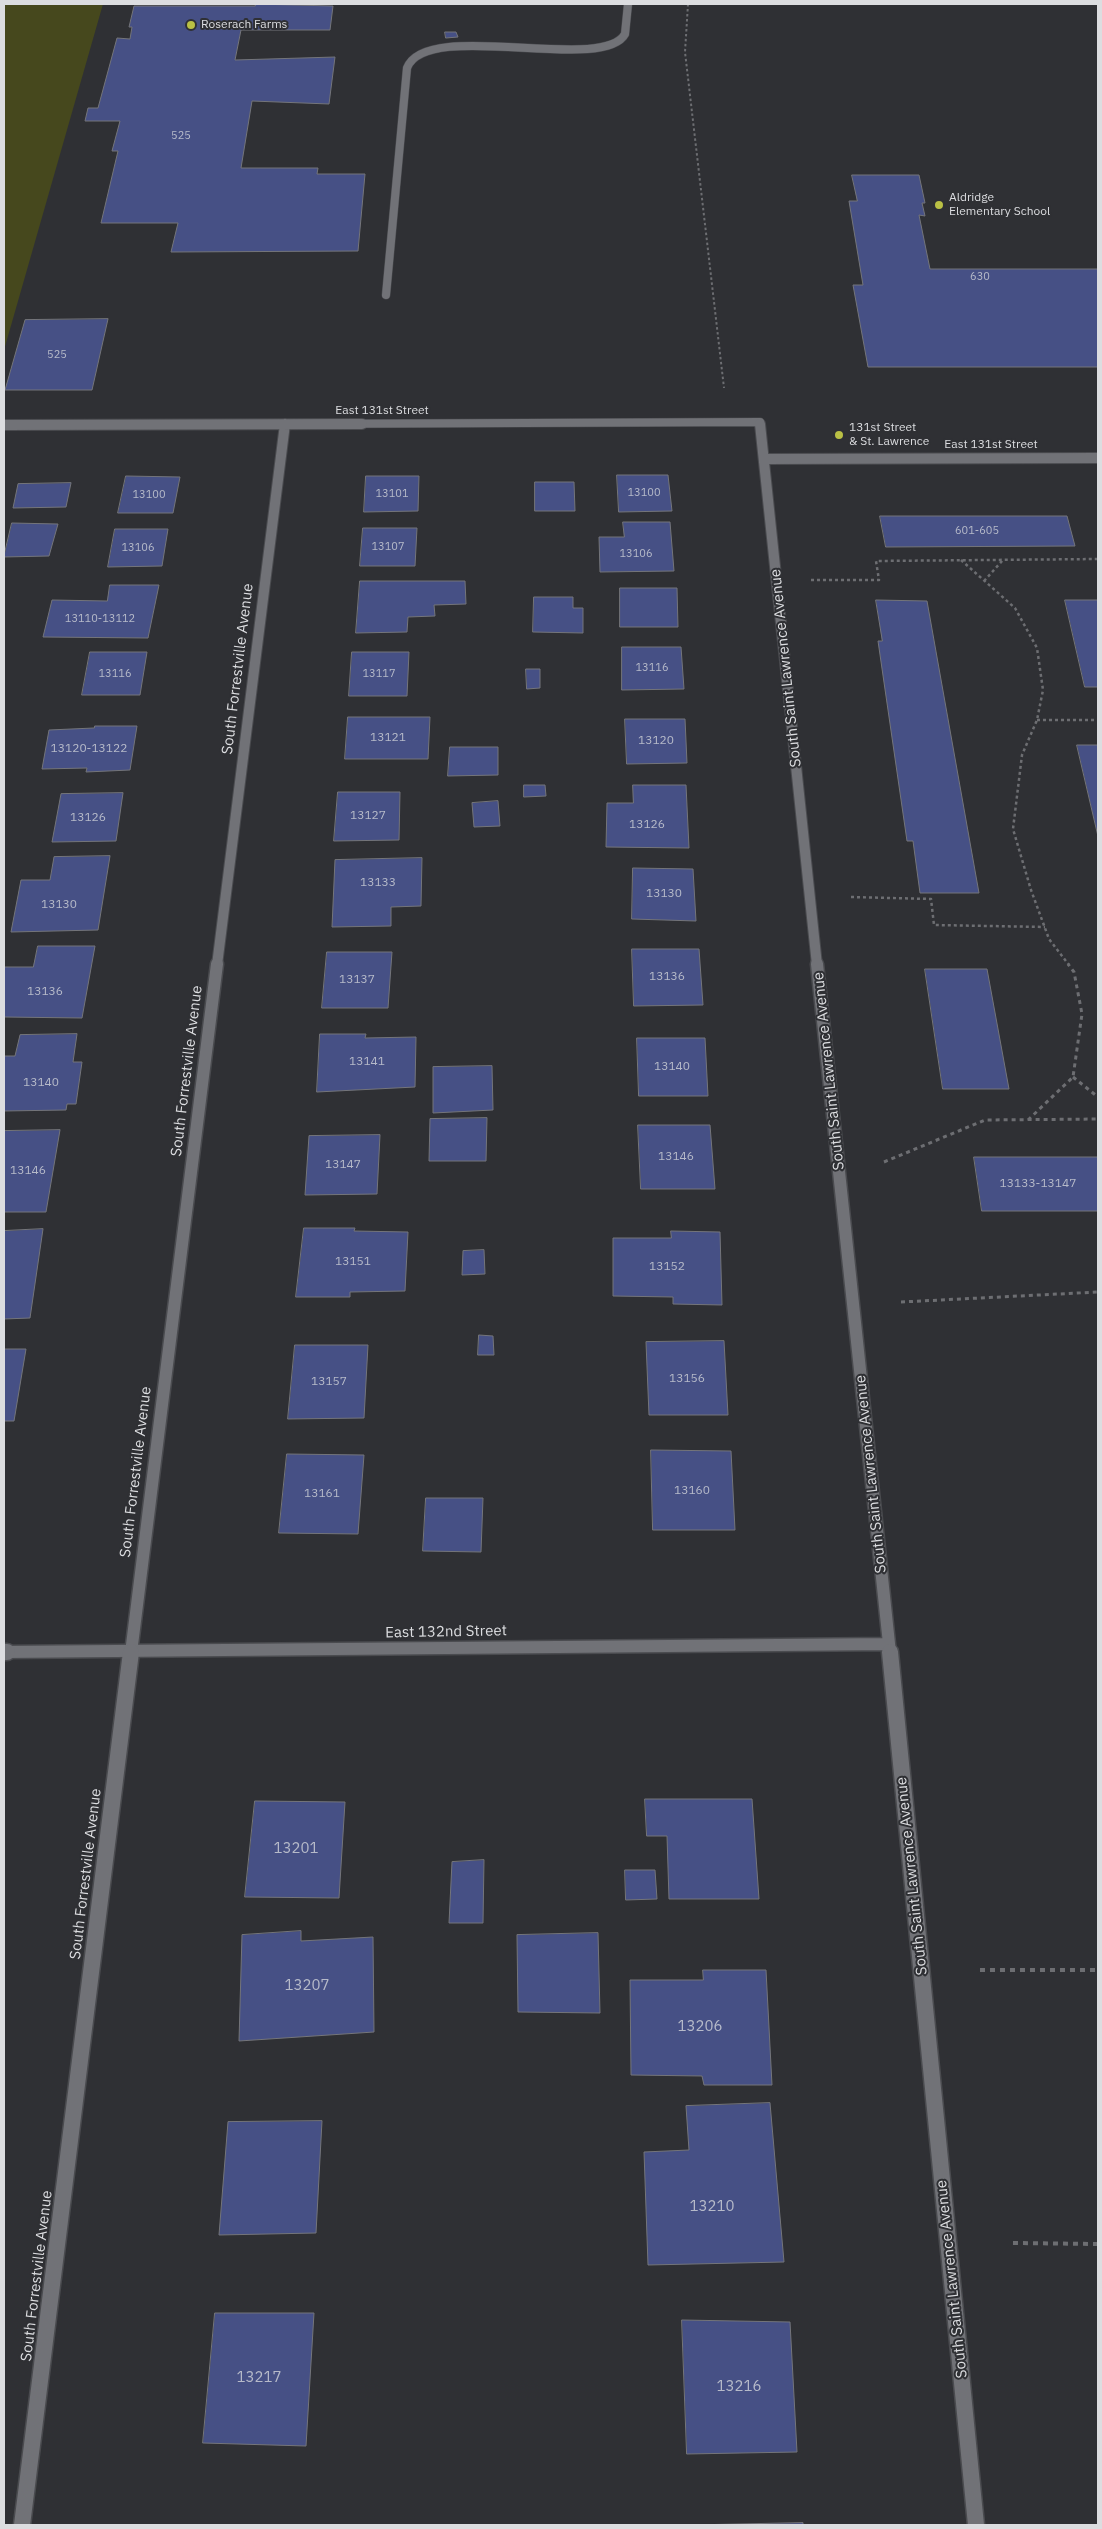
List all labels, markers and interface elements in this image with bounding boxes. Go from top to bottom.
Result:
place label: Roserach Farms [201,18,287,32]
marker: Roserach Farms [185,19,197,31]
house number: 525 [171,129,191,143]
place label: Aldridge Elementary School [949,191,1050,219]
marker: Aldridge Elementary School [933,199,945,211]
house number: 630 [970,270,990,284]
house number: 525 [47,348,67,362]
street label: East 131st Street [335,404,429,418]
place label: 131st Street & St. Lawrence [849,421,929,449]
marker: 131st Street & St. Lawrence [833,429,845,441]
street label: East 131st Street [944,438,1038,452]
house number: 13100 [628,486,660,500]
house number: 13101 [376,487,408,501]
house number: 13100 [133,488,165,502]
house number: 601-605 [955,524,999,538]
house number: 13107 [372,540,404,554]
house number: 13106 [122,541,154,555]
house number: 13106 [620,547,652,561]
street label: South Saint Lawrence Avenue [767,568,805,768]
street label: South Forrestville Avenue [219,583,257,755]
house number: 13110-13112 [65,612,135,626]
house number: 13116 [636,661,668,675]
house number: 13116 [99,667,131,681]
house number: 13117 [363,667,395,681]
house number: 13121 [370,731,406,745]
house number: 13120 [638,734,674,748]
house number: 13120-13122 [51,742,127,756]
house number: 13127 [350,809,386,823]
house number: 13126 [70,811,106,825]
house number: 13126 [629,818,665,832]
house number: 13133 [360,876,396,890]
house number: 13130 [646,887,682,901]
house number: 13130 [41,898,77,912]
house number: 13136 [649,970,685,984]
street label: South Saint Lawrence Avenue [810,971,848,1171]
house number: 13137 [339,973,375,987]
house number: 13136 [27,985,63,999]
street label: South Forrestville Avenue [168,985,206,1157]
house number: 13141 [349,1055,385,1069]
house number: 13140 [654,1060,690,1074]
house number: 13140 [23,1076,59,1090]
house number: 13146 [658,1150,694,1164]
house number: 13147 [325,1158,361,1172]
house number: 13146 [10,1164,46,1178]
house number: 13133-13147 [1000,1177,1076,1191]
house number: 13151 [335,1255,371,1269]
house number: 13152 [649,1260,685,1274]
house number: 13156 [669,1372,705,1386]
street label: South Saint Lawrence Avenue [852,1374,890,1574]
house number: 13157 [311,1375,347,1389]
street label: South Forrestville Avenue [117,1386,155,1558]
house number: 13160 [674,1484,710,1498]
house number: 13161 [304,1487,340,1501]
street label: East 132nd Street [385,1622,507,1642]
street label: South Saint Lawrence Avenue [893,1776,931,1976]
street label: South Forrestville Avenue [67,1788,105,1960]
house number: 13201 [274,1840,318,1858]
house number: 13207 [285,1977,329,1995]
house number: 13206 [678,2018,722,2036]
street label: South Saint Lawrence Avenue [933,2179,971,2379]
street label: South Forrestville Avenue [18,2190,56,2362]
house number: 13210 [690,2198,734,2216]
house number: 13217 [237,2369,281,2387]
house number: 13216 [717,2378,761,2396]

